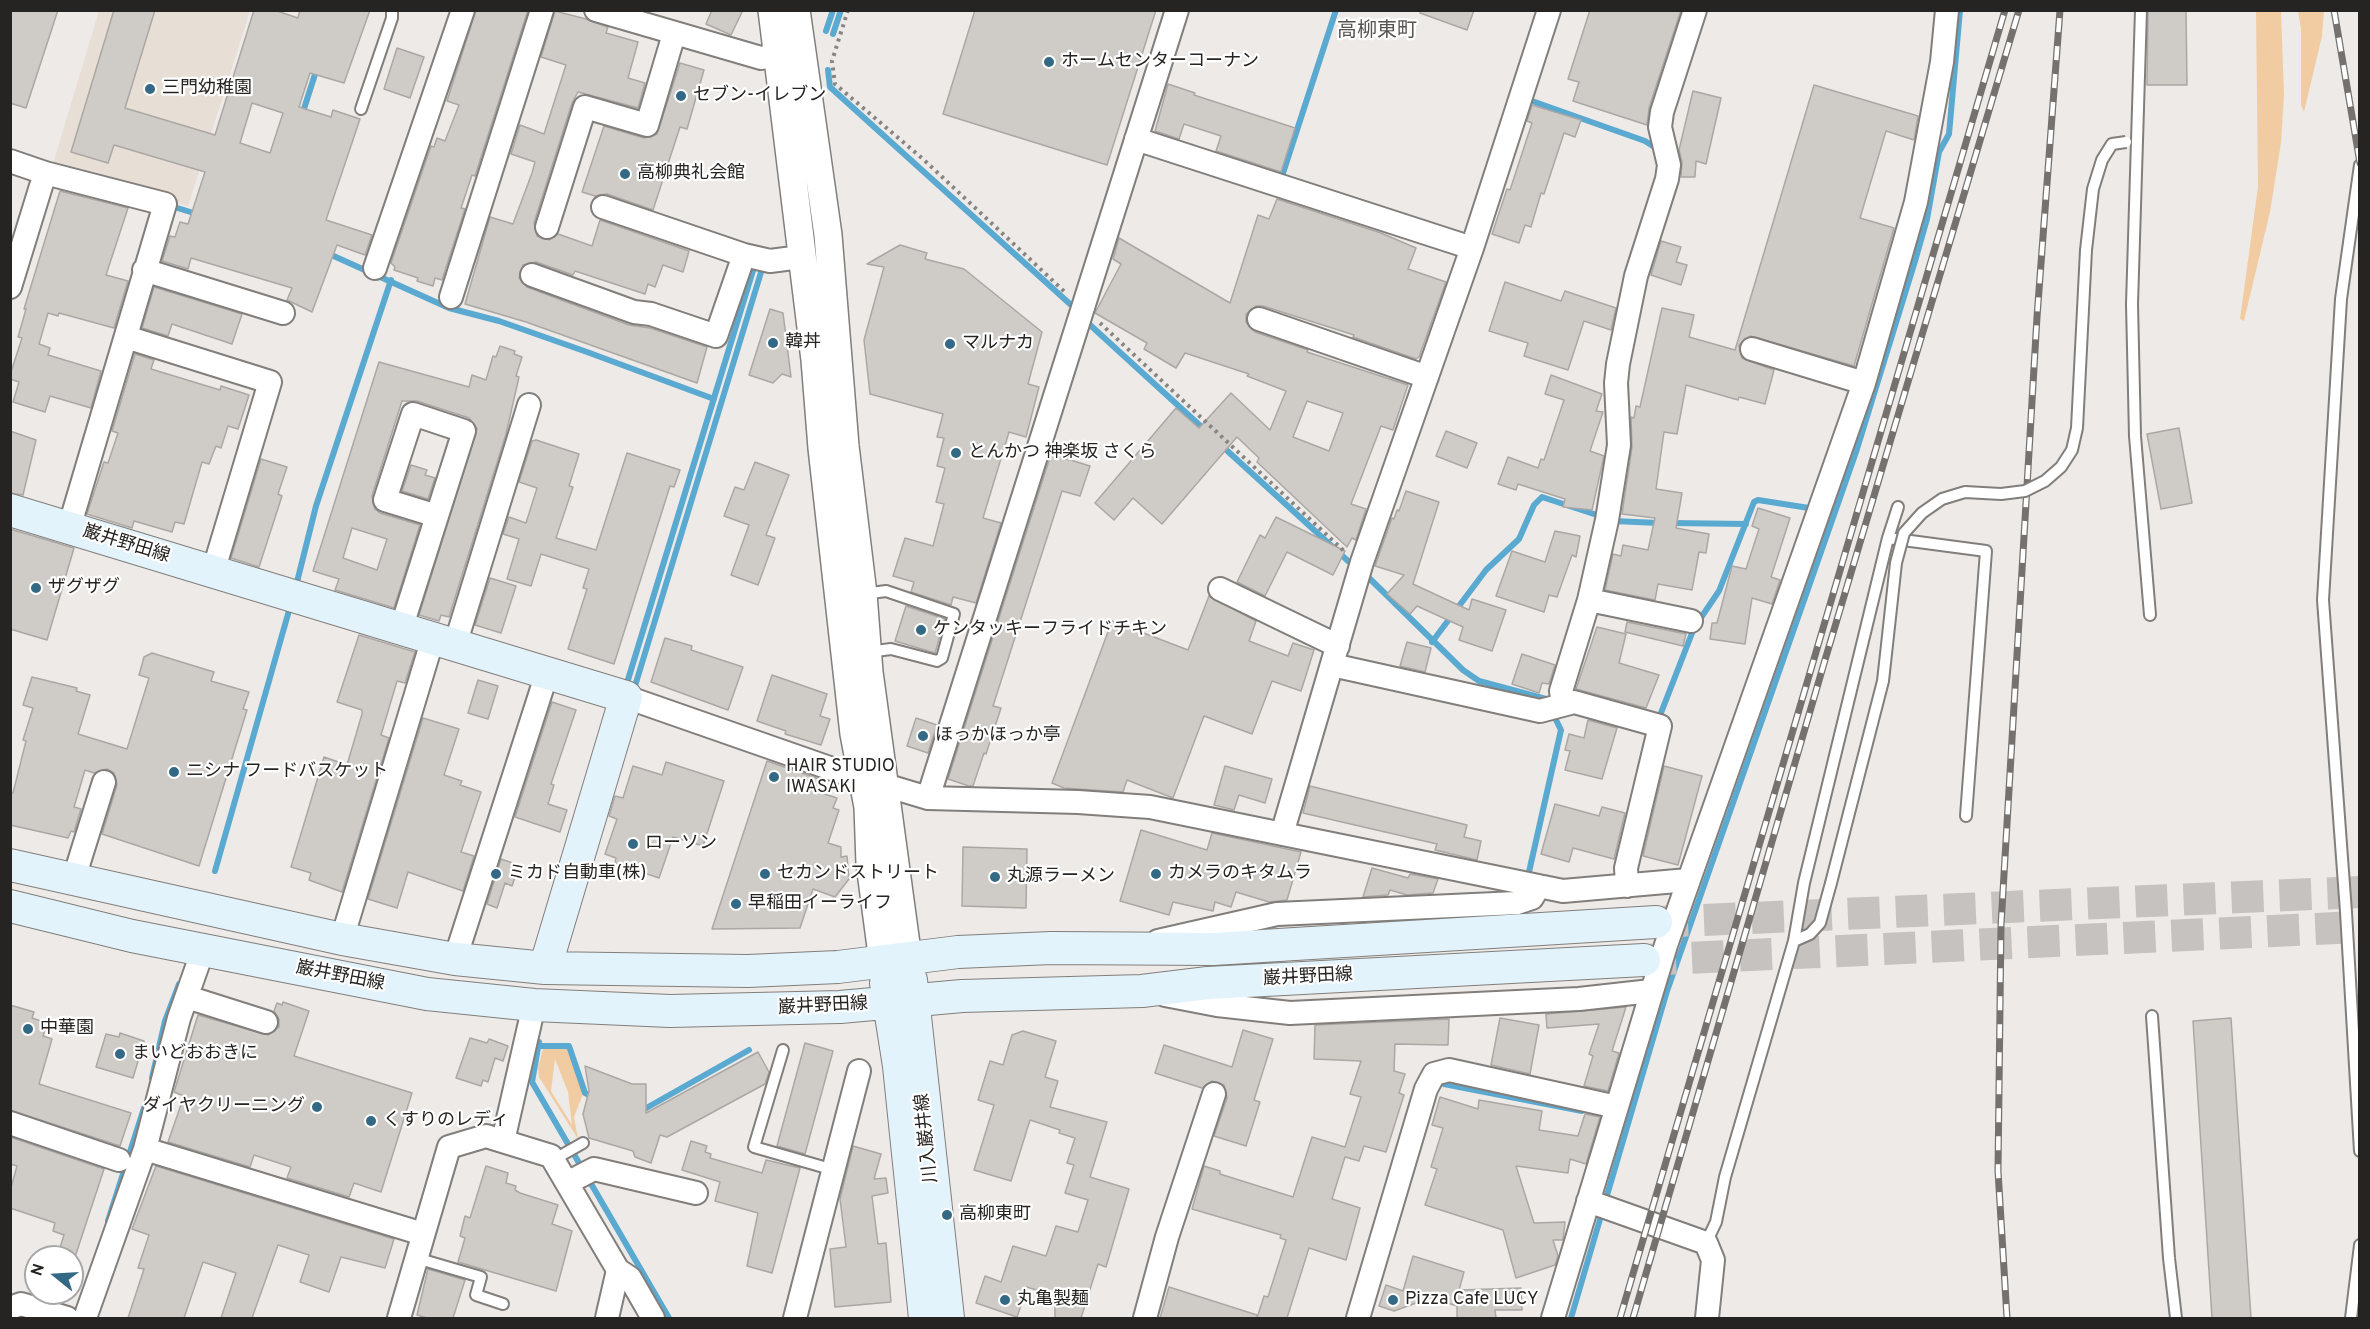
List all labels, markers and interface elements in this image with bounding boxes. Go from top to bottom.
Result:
district label: 高柳東町 [1337,20,1417,44]
place label: ホームセンターコーナン [1061,51,1259,73]
marker: ホームセンターコーナン [1042,55,1056,69]
place label: 三門幼稚園 [162,78,252,100]
marker: 三門幼稚園 [143,82,157,96]
place label: セブン-イレブン [693,85,826,107]
marker: セブン-イレブン [674,89,688,103]
place label: 高柳典礼会館 [637,163,745,185]
marker: 高柳典礼会館 [618,167,632,181]
place label: 韓丼 [785,332,821,354]
place label: マルナカ [962,333,1034,355]
marker: 韓丼 [766,336,780,350]
marker: マルナカ [943,337,957,351]
place label: とんかつ 神楽坂 さくら [968,442,1156,464]
marker: とんかつ 神楽坂 さくら [949,446,963,460]
street label: 巌井野田線 [80,522,172,568]
place label: ザグザグ [48,577,120,599]
marker: ザグザグ [29,581,43,595]
place label: ケンタッキーフライドチキン [933,619,1167,641]
marker: ケンタッキーフライドチキン [914,623,928,637]
place label: ほっかほっか亭 [935,725,1061,747]
marker: ほっかほっか亭 [916,729,930,743]
place label: HAIR STUDIO IWASAKI [786,756,895,798]
place label: ニシナ フードバスケット [186,761,388,783]
marker: ニシナ フードバスケット [167,765,181,779]
marker: HAIR STUDIO IWASAKI [767,770,781,784]
place label: ローソン [645,833,717,855]
marker: ローソン [626,837,640,851]
place label: ミカド自動車(株) [508,863,646,885]
place label: セカンドストリート [777,863,939,885]
place label: カメラのキタムラ [1168,863,1312,885]
place label: 丸源ラーメン [1007,866,1115,888]
marker: ミカド自動車(株) [489,867,503,881]
marker: セカンドストリート [758,867,772,881]
marker: カメラのキタムラ [1149,867,1163,881]
marker: 丸源ラーメン [988,870,1002,884]
place label: 早稲田イーライフ [748,893,892,915]
marker: 早稲田イーライフ [729,897,743,911]
street label: 巌井野田線 [294,958,386,996]
street label: 巌井野田線 [1262,965,1354,991]
street label: 巌井野田線 [777,994,869,1020]
place label: 中華園 [40,1018,94,1040]
marker: 中華園 [21,1022,35,1036]
place label: まいどおおきに [132,1043,258,1065]
marker: まいどおおきに [113,1047,127,1061]
street label: 川入巌井線 [913,1092,943,1184]
place label: ダイヤクリーニング [143,1096,305,1118]
marker: ダイヤクリーニング [310,1100,324,1114]
place label: くすりのレディ [383,1110,509,1132]
marker: くすりのレディ [364,1114,378,1128]
place label: 高柳東町 [959,1204,1031,1226]
marker: 高柳東町 [940,1208,954,1222]
north arrow [24,1245,84,1305]
text: N [27,1261,50,1279]
place label: 丸亀製麺 [1017,1289,1089,1311]
place label: Pizza Cafe LUCY [1405,1289,1539,1311]
marker: 丸亀製麺 [998,1293,1012,1307]
marker: Pizza Cafe LUCY [1386,1293,1400,1307]

